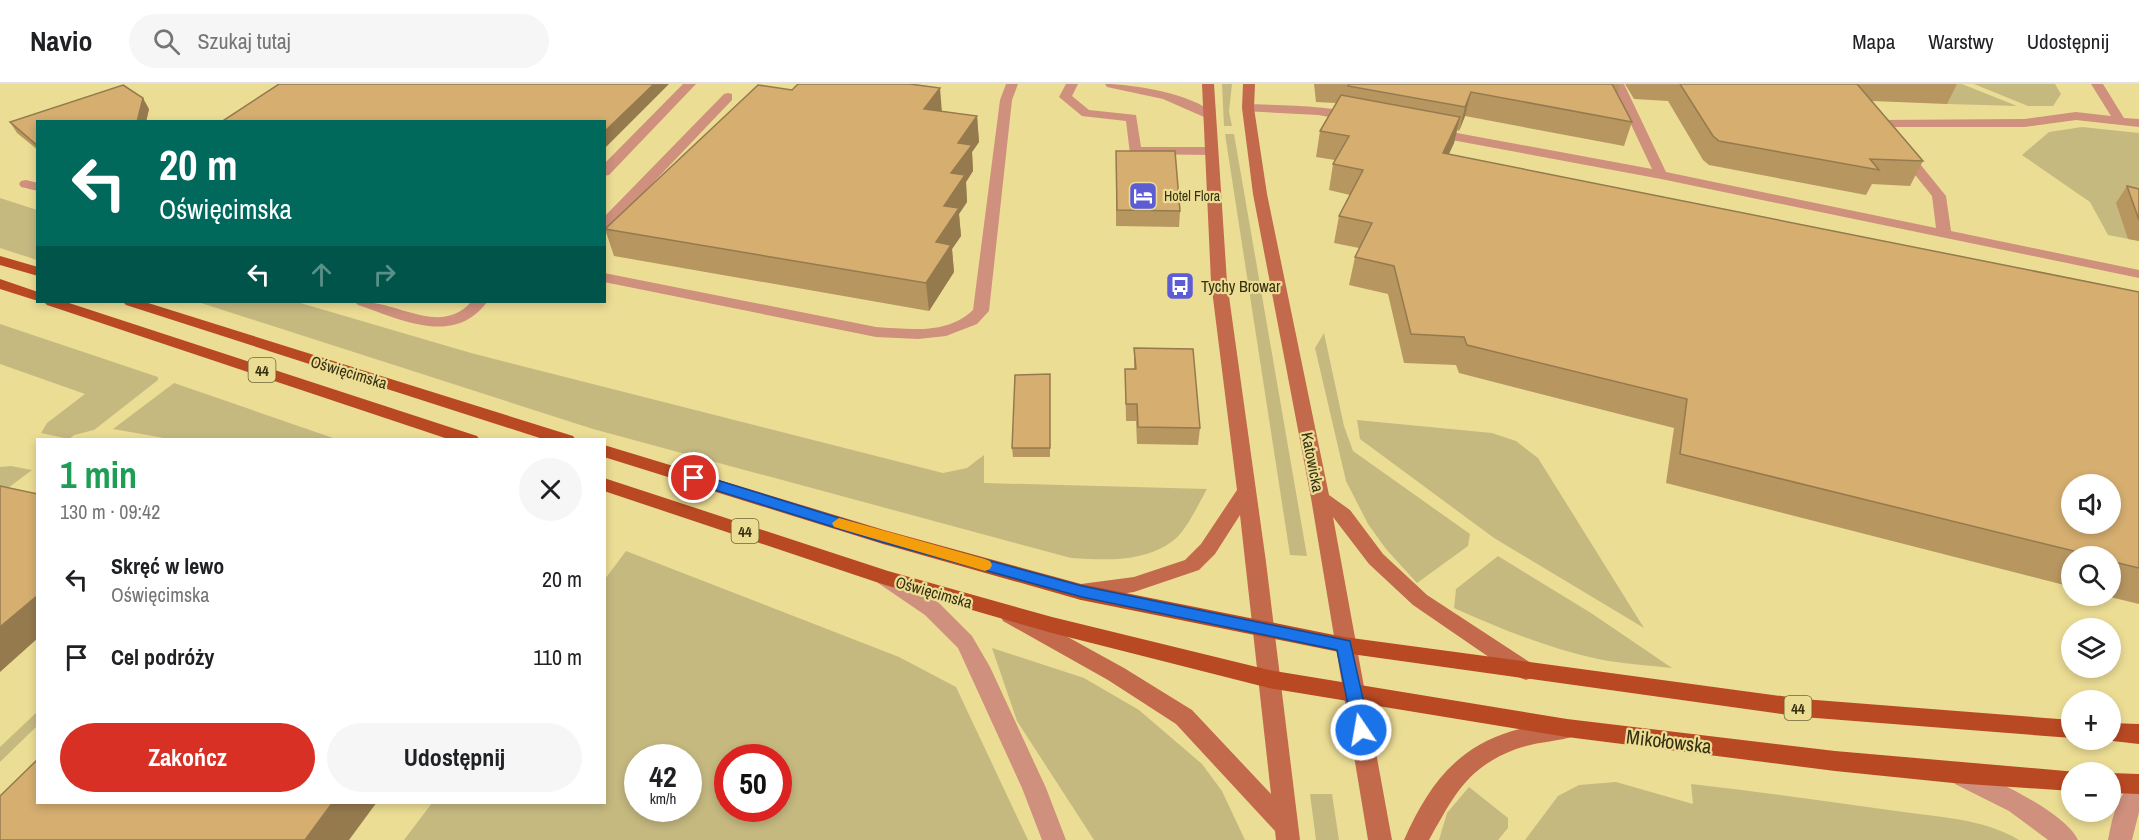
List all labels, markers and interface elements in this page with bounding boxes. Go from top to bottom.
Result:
search box [129,14,549,68]
text: Navio [30,22,93,60]
icon: search [150,25,183,58]
text: Szukaj tutaj [198,26,291,56]
text: Mapa [1852,27,1895,56]
text: Warstwy [1928,27,1994,56]
text: Udostępnij [2027,27,2109,56]
text: 20 m [159,137,238,193]
icon: left [60,144,138,222]
hotel icon: Hotel Flora [1127,180,1159,212]
place label: Hotel Flora [1164,187,1221,205]
text: Oświęcimska [159,191,292,227]
icon: left [242,258,275,291]
icon: ahead [305,258,338,291]
icon: right [368,258,401,291]
bus stop icon: Tychy Browar [1164,270,1196,302]
place label: Tychy Browar [1201,275,1281,297]
street label: Oświęcimska [308,350,391,394]
road number: 44 [248,358,276,382]
street label: Katowicka [1296,430,1330,494]
text: 1 min [60,451,137,499]
pin [668,452,719,503]
button: close [519,458,582,521]
icon: arrive [677,461,710,494]
map controls [2061,474,2121,822]
button: sound [2061,474,2121,534]
text: 130 m · 09:42 [60,498,160,525]
road number: 44 [732,519,758,543]
button: search [2061,546,2121,606]
text: Skręć w lewo [111,551,224,581]
icon: left [60,563,93,596]
text: 20 m [542,564,582,594]
street label: Oświęcimska [893,571,976,614]
text: Oświęcimska [111,581,209,608]
button: layers [2061,618,2121,678]
icon: arrive [60,641,93,674]
text: Cel podróży [111,642,214,672]
text: 110 m [533,642,582,672]
button: + [2061,690,2121,750]
road number: 44 [1784,696,1812,720]
position arrow [1329,698,1393,762]
street label: Mikołowska [1625,722,1713,760]
button: Zakończ [60,723,315,792]
button: Udostępnij [327,723,582,792]
speed limit sign: 50 [714,744,792,822]
text: 42 [649,756,677,796]
button: − [2061,762,2121,822]
text: km/h [650,788,676,809]

